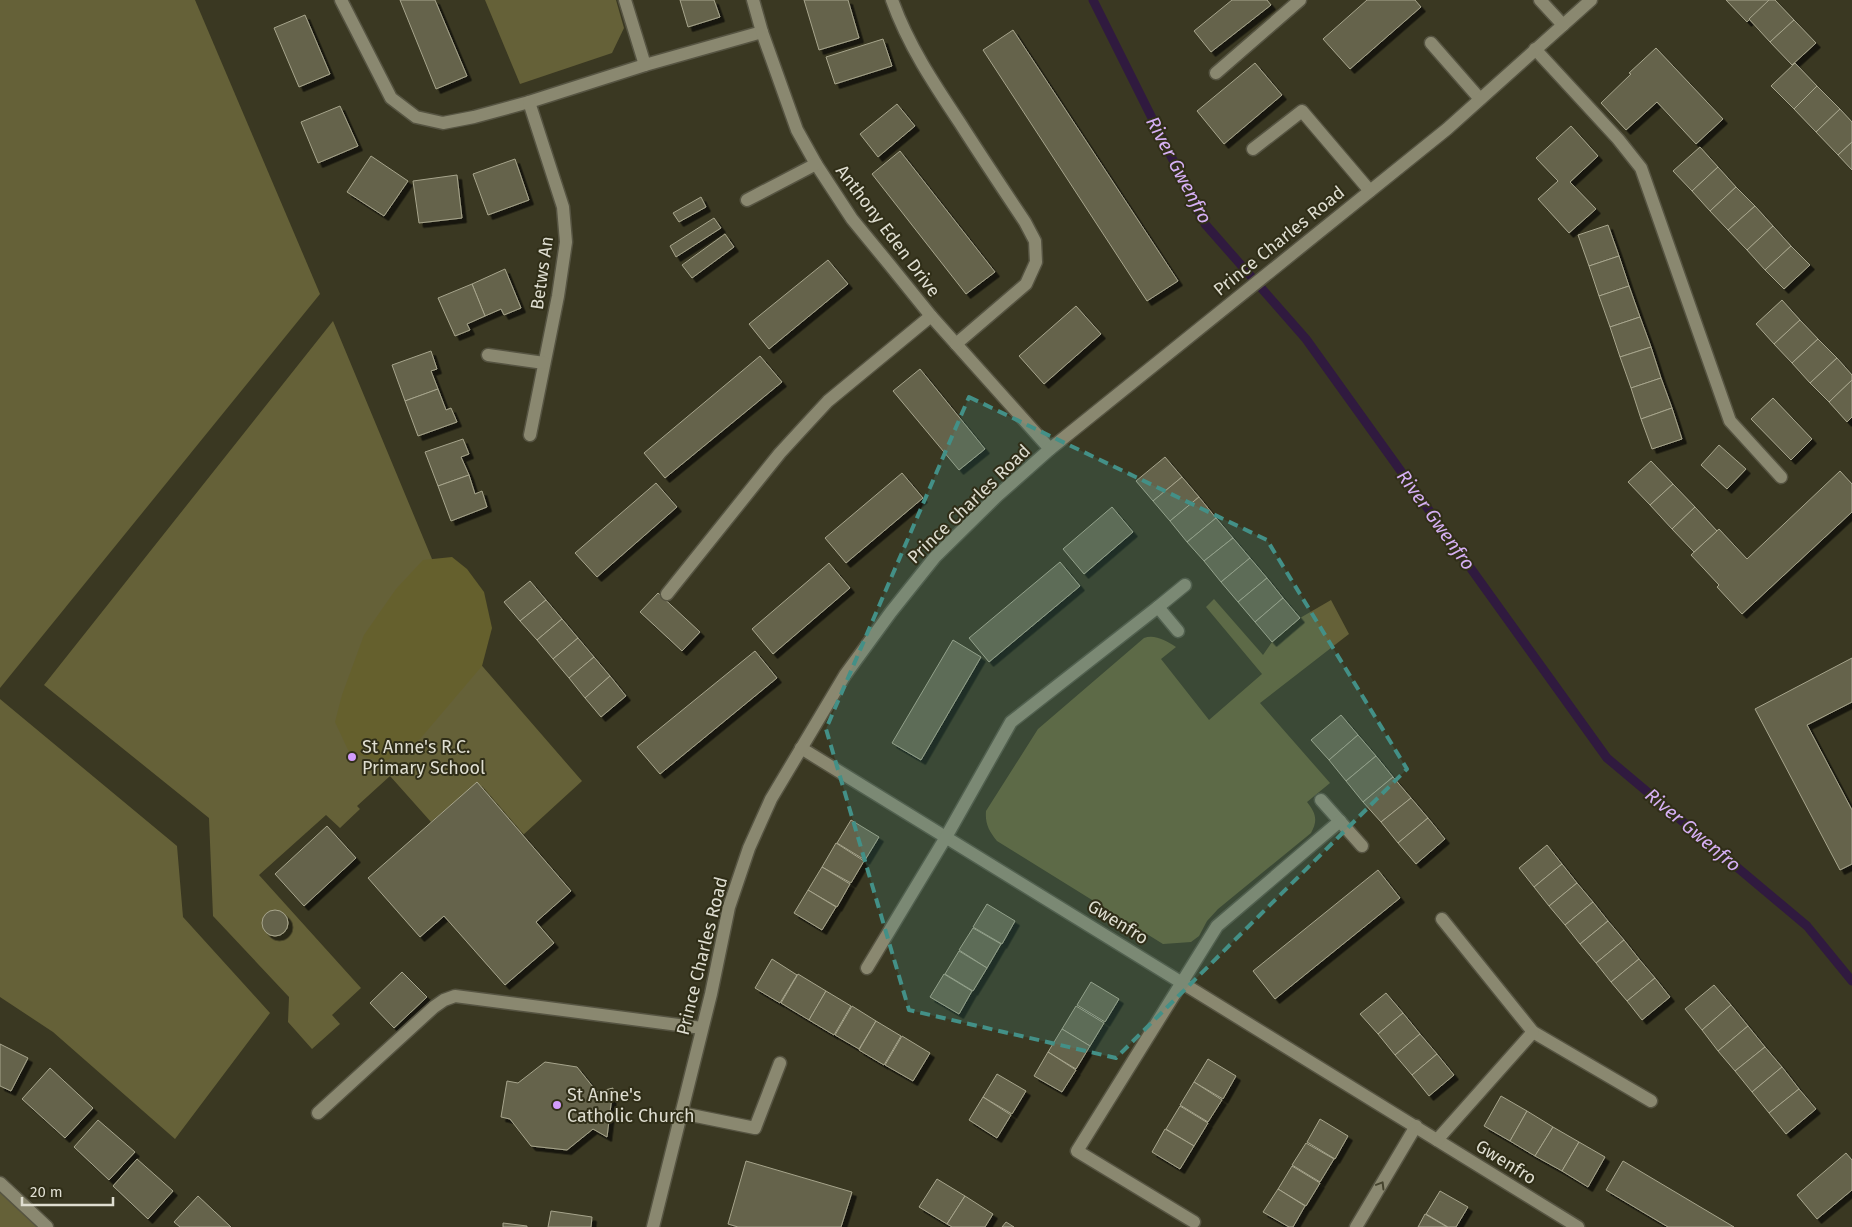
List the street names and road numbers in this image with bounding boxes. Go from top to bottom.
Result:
street label: Anthony Eden Drive [831,161,945,301]
street label: Prince Charles Road [1209,181,1349,301]
street label: Betws An [526,235,558,311]
street label: Prince Charles Road [903,440,1035,568]
street label: Prince Charles Road [672,875,732,1037]
street label: Gwenfro [1084,895,1152,949]
street label: Gwenfro [1472,1135,1540,1189]

